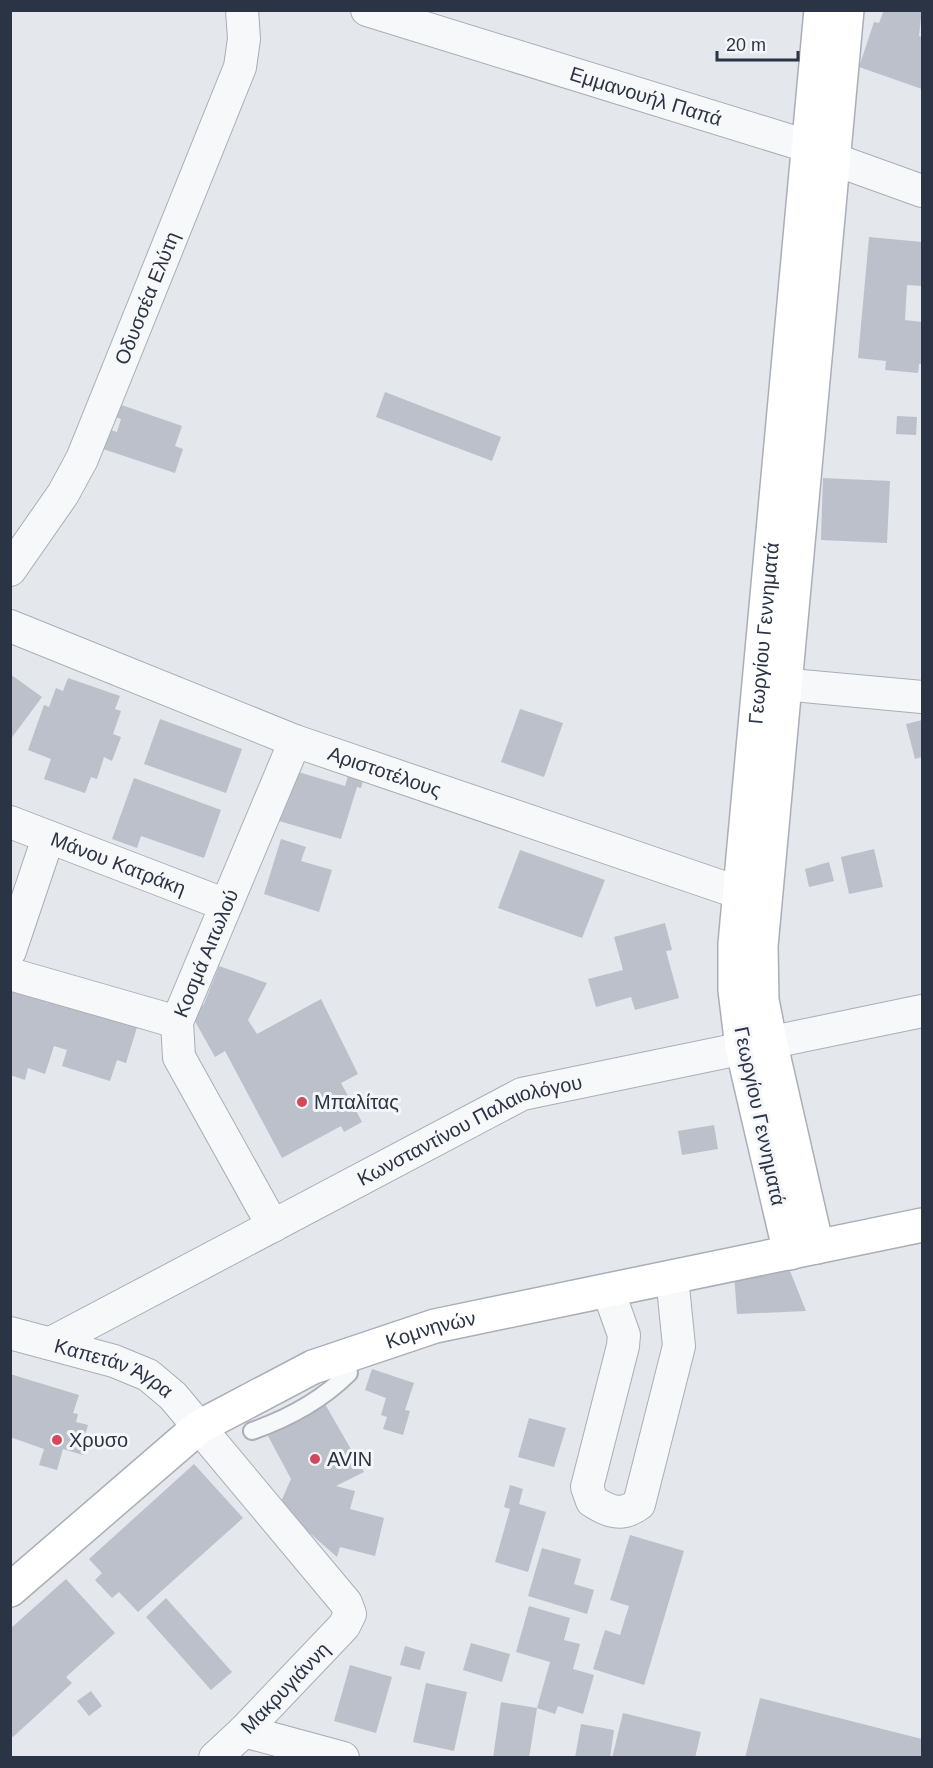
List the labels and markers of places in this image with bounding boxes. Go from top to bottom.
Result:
place label: Μπαλίτας [314,1091,399,1113]
marker: Μπαλίτας [295,1095,309,1109]
place label: Χρυσο [69,1429,128,1451]
marker: Χρυσο [50,1433,64,1447]
place label: AVIN [327,1448,372,1470]
marker: AVIN [308,1452,322,1466]

